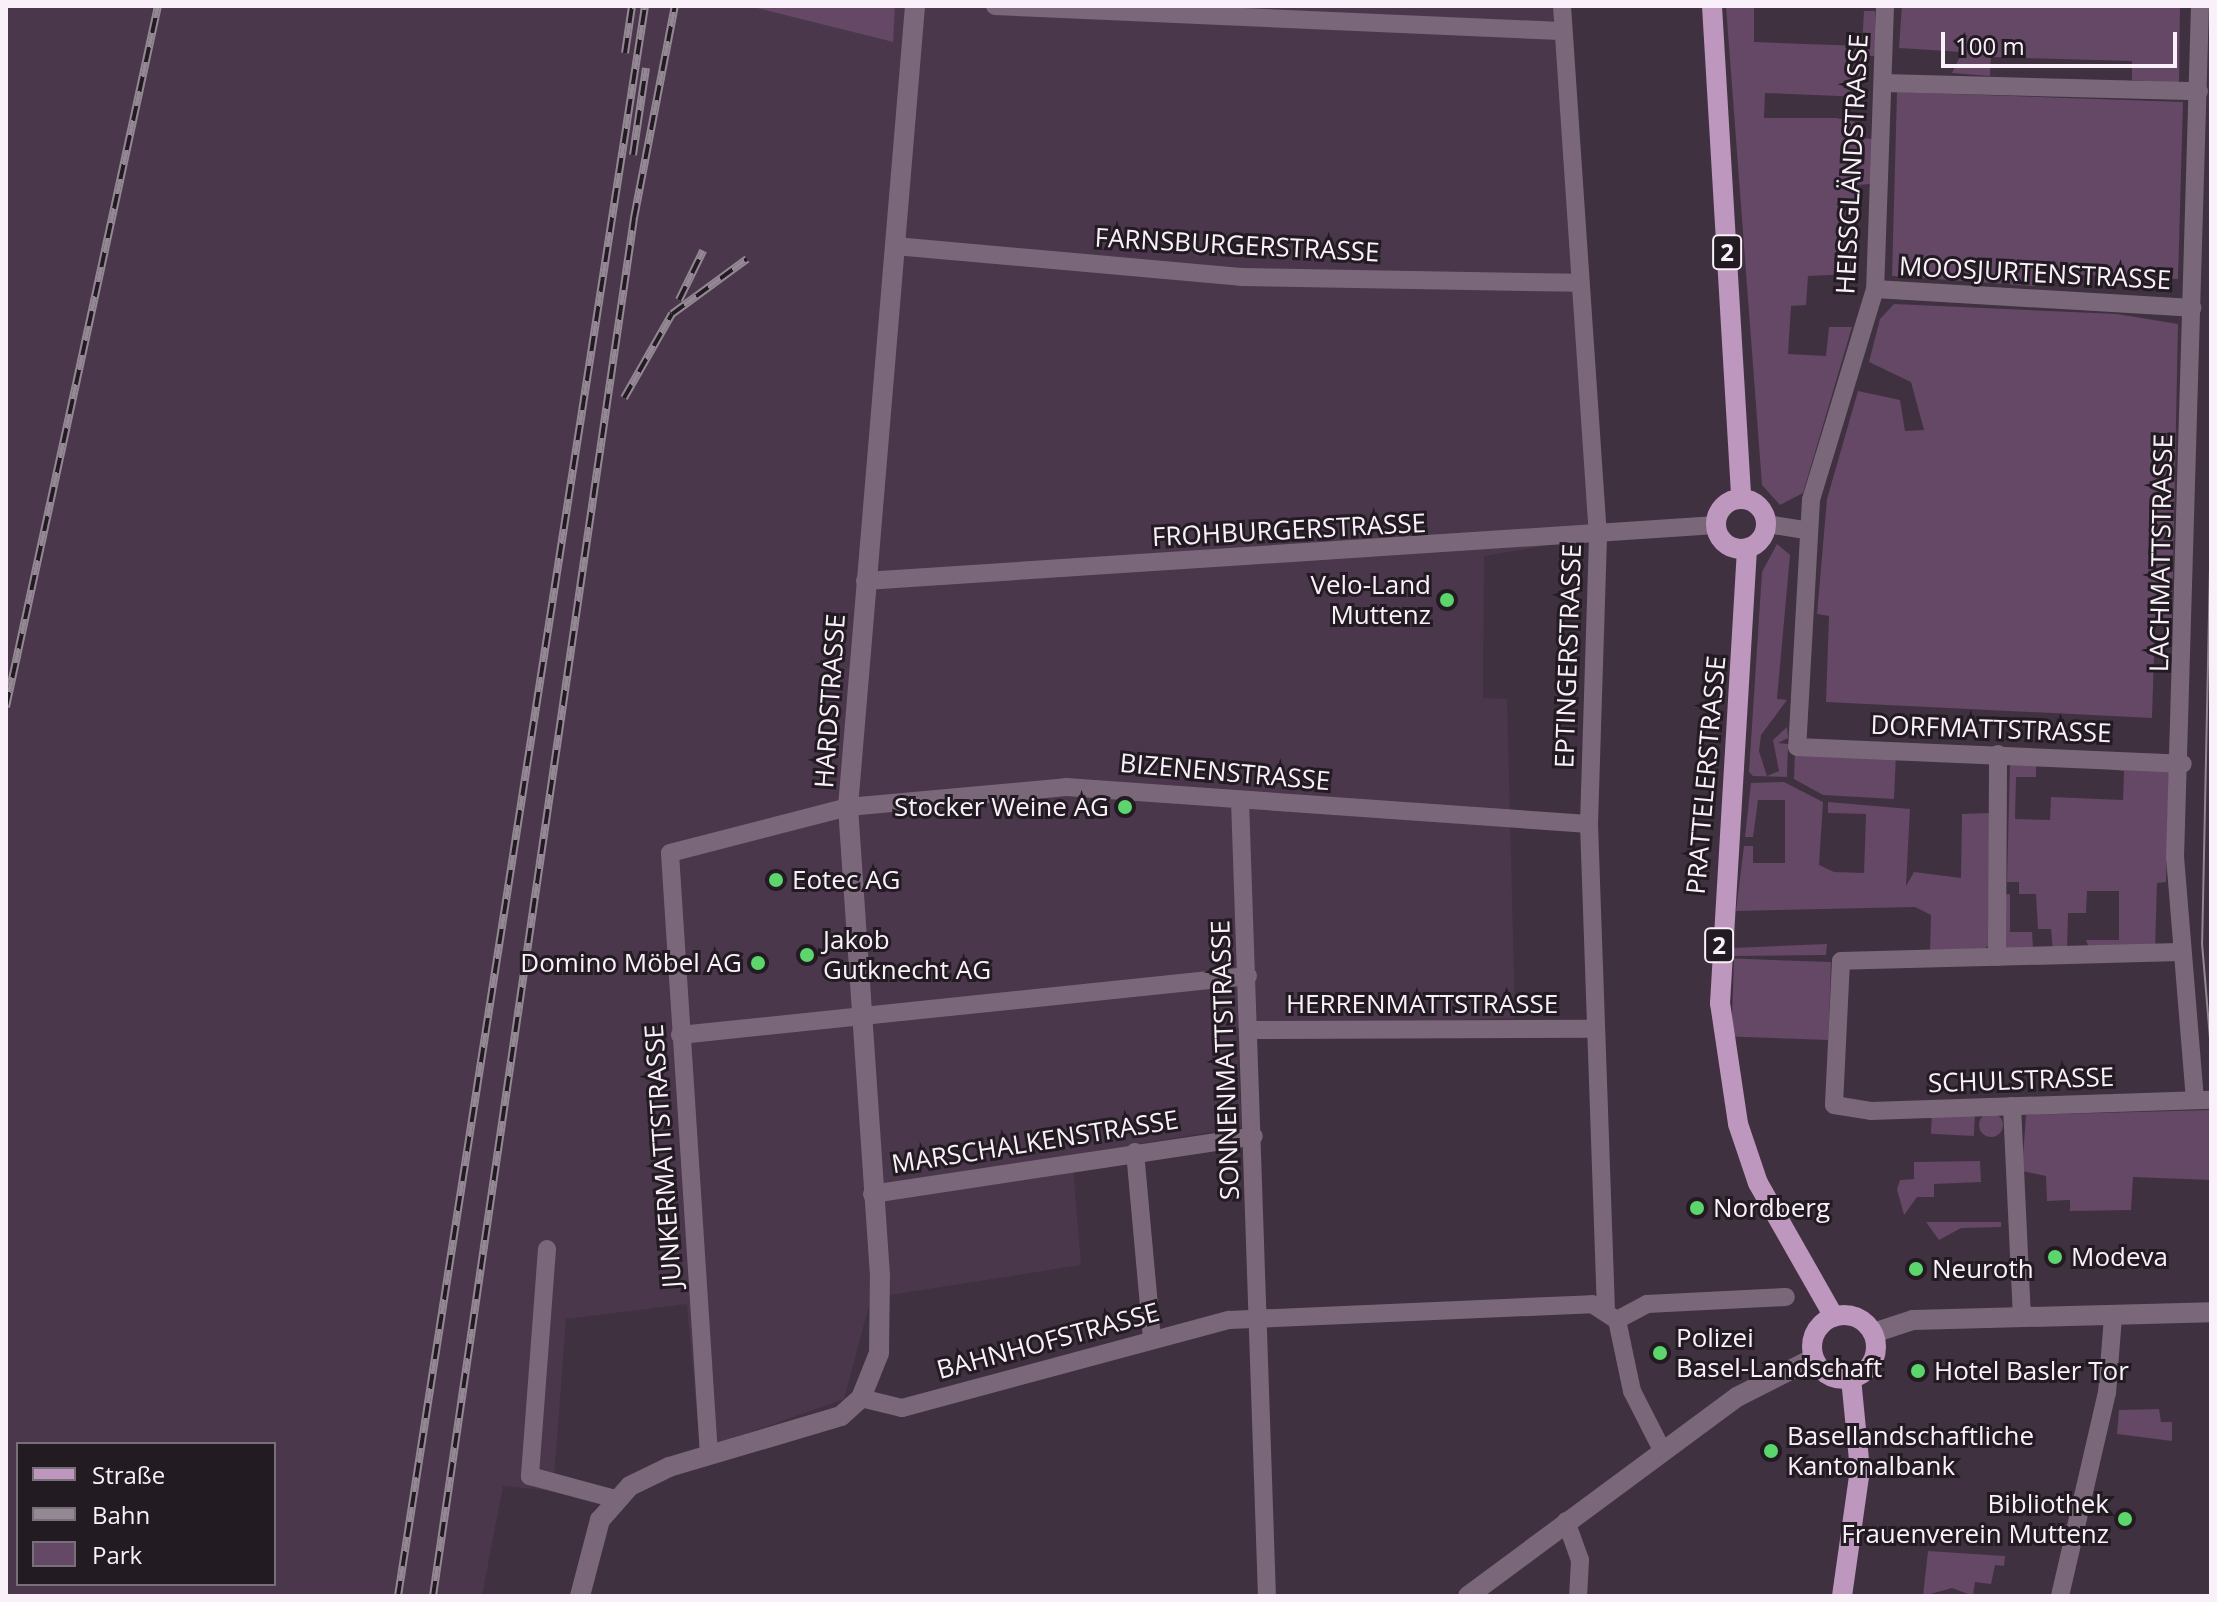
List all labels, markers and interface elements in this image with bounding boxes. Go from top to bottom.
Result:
scale bar [1945,16,2181,66]
text: 100 m [1955,29,2025,62]
street label: HEISSGLÄNDSTRASSE [1830,33,1874,295]
street label: FARNSBURGERSTRASSE [1094,222,1380,268]
road number: 2 [1711,232,1743,272]
street label: MOOSJURTENSTRASSE [1898,250,2172,296]
street label: LACHMATTSTRASSE [2143,434,2179,672]
street label: FROHBURGERSTRASSE [1151,507,1427,553]
street label: EPTINGERSTRASSE [1548,543,1588,769]
place label: Velo-Land Muttenz [1310,569,1431,630]
marker: Velo-Land Muttenz [1438,591,1456,609]
street label: HARDSTRASSE [808,613,852,789]
street label: PRATTELERSTRASSE [1680,654,1732,896]
street label: DORFMATTSTRASSE [1870,709,2112,749]
street label: BIZENENSTRASSE [1119,747,1331,797]
place label: Stocker Weine AG [894,791,1109,823]
marker: Stocker Weine AG [1116,798,1134,816]
place label: Eotec AG [792,864,901,896]
marker: Eotec AG [767,871,785,889]
street label: SONNENMATTSTRASSE [1205,919,1245,1201]
place label: Jakob Gutknecht AG [823,924,991,986]
road number: 2 [1703,925,1735,965]
marker: Jakob Gutknecht AG [798,946,816,964]
place label: Domino Möbel AG [520,947,742,979]
marker: Domino Möbel AG [749,954,767,972]
street label: HERRENMATTSTRASSE [1286,988,1558,1020]
street label: JUNKERMATTSTRASSE [638,1023,688,1289]
street label: SCHULSTRASSE [1927,1061,2115,1099]
street label: MARSCHALKENSTRASSE [890,1104,1180,1180]
place label: Nordberg [1713,1192,1830,1224]
marker: Nordberg [1688,1199,1706,1217]
place label: Modeva [2071,1241,2168,1273]
marker: Modeva [2046,1248,2064,1266]
place label: Neuroth [1932,1253,2034,1285]
marker: Neuroth [1907,1260,1925,1278]
street label: BAHNHOFSTRASSE [933,1296,1163,1386]
place label: Polizei Basel-Landschaft [1676,1322,1882,1384]
marker: Polizei Basel-Landschaft [1651,1344,1669,1362]
place label: Hotel Basler Tor [1934,1355,2129,1387]
marker: Hotel Basler Tor [1909,1362,1927,1380]
place label: Basellandschaftliche Kantonalbank [1787,1420,2034,1482]
legend [16,1442,276,1586]
marker: Basellandschaftliche Kantonalbank [1762,1442,1780,1460]
text: Straße [92,1458,165,1491]
place label: Bibliothek Frauenverein Muttenz [1841,1488,2109,1550]
text: Bahn [92,1498,150,1531]
marker: Bibliothek Frauenverein Muttenz [2116,1510,2134,1528]
text: Park [92,1538,142,1571]

